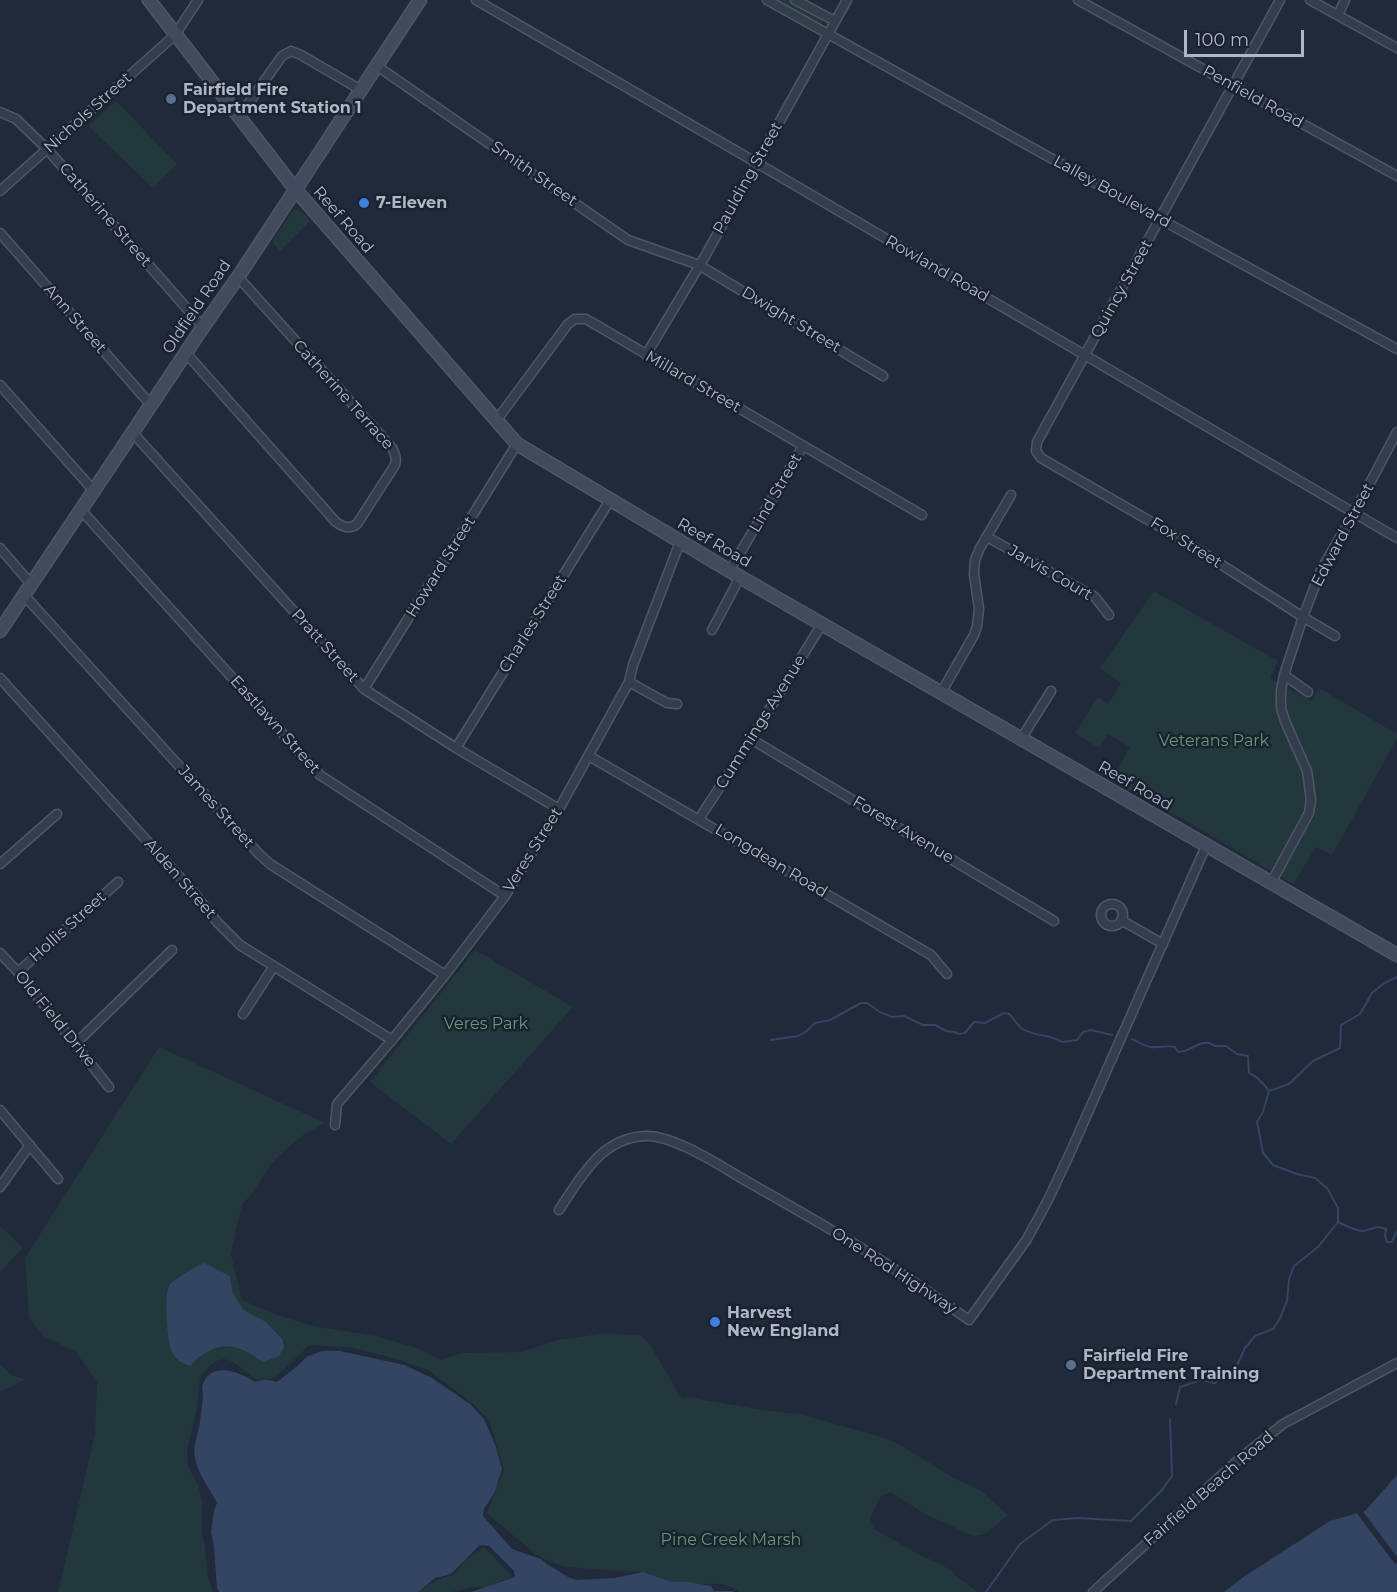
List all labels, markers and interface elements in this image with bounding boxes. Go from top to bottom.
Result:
scale bar [1187,18,1307,56]
text: 100 m [1195,29,1249,51]
street label: Penfield Road [1199,61,1307,133]
street label: Nichols Street [40,68,136,158]
place label: Fairfield Fire Department Station 1 [183,80,362,118]
marker: Fairfield Fire Department Station 1 [164,92,178,106]
street label: Paulding Street [709,119,787,237]
street label: Smith Street [487,137,581,211]
street label: Lalley Boulevard [1050,152,1174,232]
street label: Catherine Street [55,159,155,271]
street label: Reef Road [309,183,377,257]
place label: 7-Eleven [376,193,447,213]
marker: 7-Eleven [357,196,371,210]
street label: Rowland Road [882,231,992,307]
street label: Quincy Street [1087,236,1157,342]
street label: Oldfield Road [159,256,235,358]
street label: Ann Street [40,280,110,358]
street label: Dwight Street [738,283,844,357]
street label: Catherine Terrace [289,336,397,454]
street label: Millard Street [642,347,744,417]
street label: Lind Street [746,450,806,536]
street label: Edward Street [1308,480,1378,590]
street label: Howard Street [402,513,480,621]
street label: Fox Street [1147,513,1225,573]
street label: Reef Road [674,514,754,572]
street label: Jarvis Court [1004,541,1096,605]
street label: Charles Street [495,571,571,677]
street label: Pratt Street [287,606,363,686]
street label: Cummings Avenue [712,652,810,792]
street label: Eastlawn Street [226,672,324,778]
park label: Veterans Park [1159,731,1269,751]
street label: Reef Road [1095,757,1175,815]
street label: James Street [174,762,258,852]
street label: Forest Avenue [849,792,957,868]
street label: Veres Street [499,804,567,896]
street label: Longdean Road [711,820,831,902]
street label: Alden Street [140,835,220,923]
street label: Hollis Street [26,888,110,966]
street label: Old Field Drive [10,967,100,1071]
park label: Veres Park [444,1014,528,1034]
street label: One Rod Highway [828,1223,960,1319]
place label: Harvest New England [727,1303,839,1341]
marker: Harvest New England [708,1315,722,1329]
place label: Fairfield Fire Department Training [1083,1346,1260,1384]
marker: Fairfield Fire Department Training [1064,1358,1078,1372]
street label: Fairfield Beach Road [1140,1427,1278,1551]
park label: Pine Creek Marsh [661,1530,801,1550]

